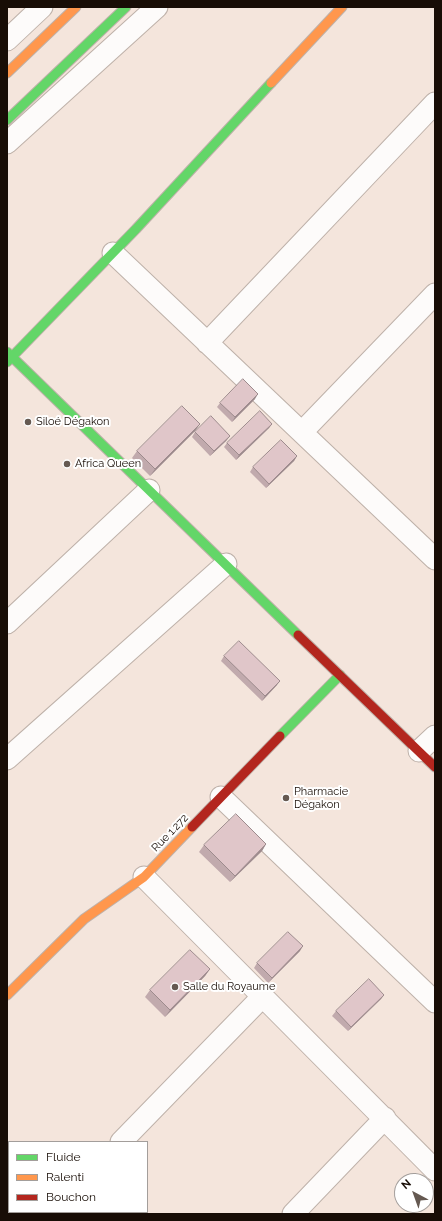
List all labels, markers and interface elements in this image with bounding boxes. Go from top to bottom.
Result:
place label: Siloé Dégakon [36,415,109,429]
marker: Siloé Dégakon [23,417,33,427]
place label: Africa Queen [75,457,141,471]
marker: Africa Queen [62,459,72,469]
place label: Pharmacie Dégakon [294,785,348,811]
marker: Pharmacie Dégakon [281,793,291,803]
street label: Rue 1.272 [149,812,191,854]
place label: Salle du Royaume [183,980,275,994]
marker: Salle du Royaume [170,982,180,992]
legend [8,1141,148,1213]
text: Fluide [46,1150,81,1164]
text: Ralenti [46,1170,84,1184]
north arrow [394,1173,434,1213]
text: N [399,1177,414,1192]
text: Bouchon [46,1190,96,1204]

